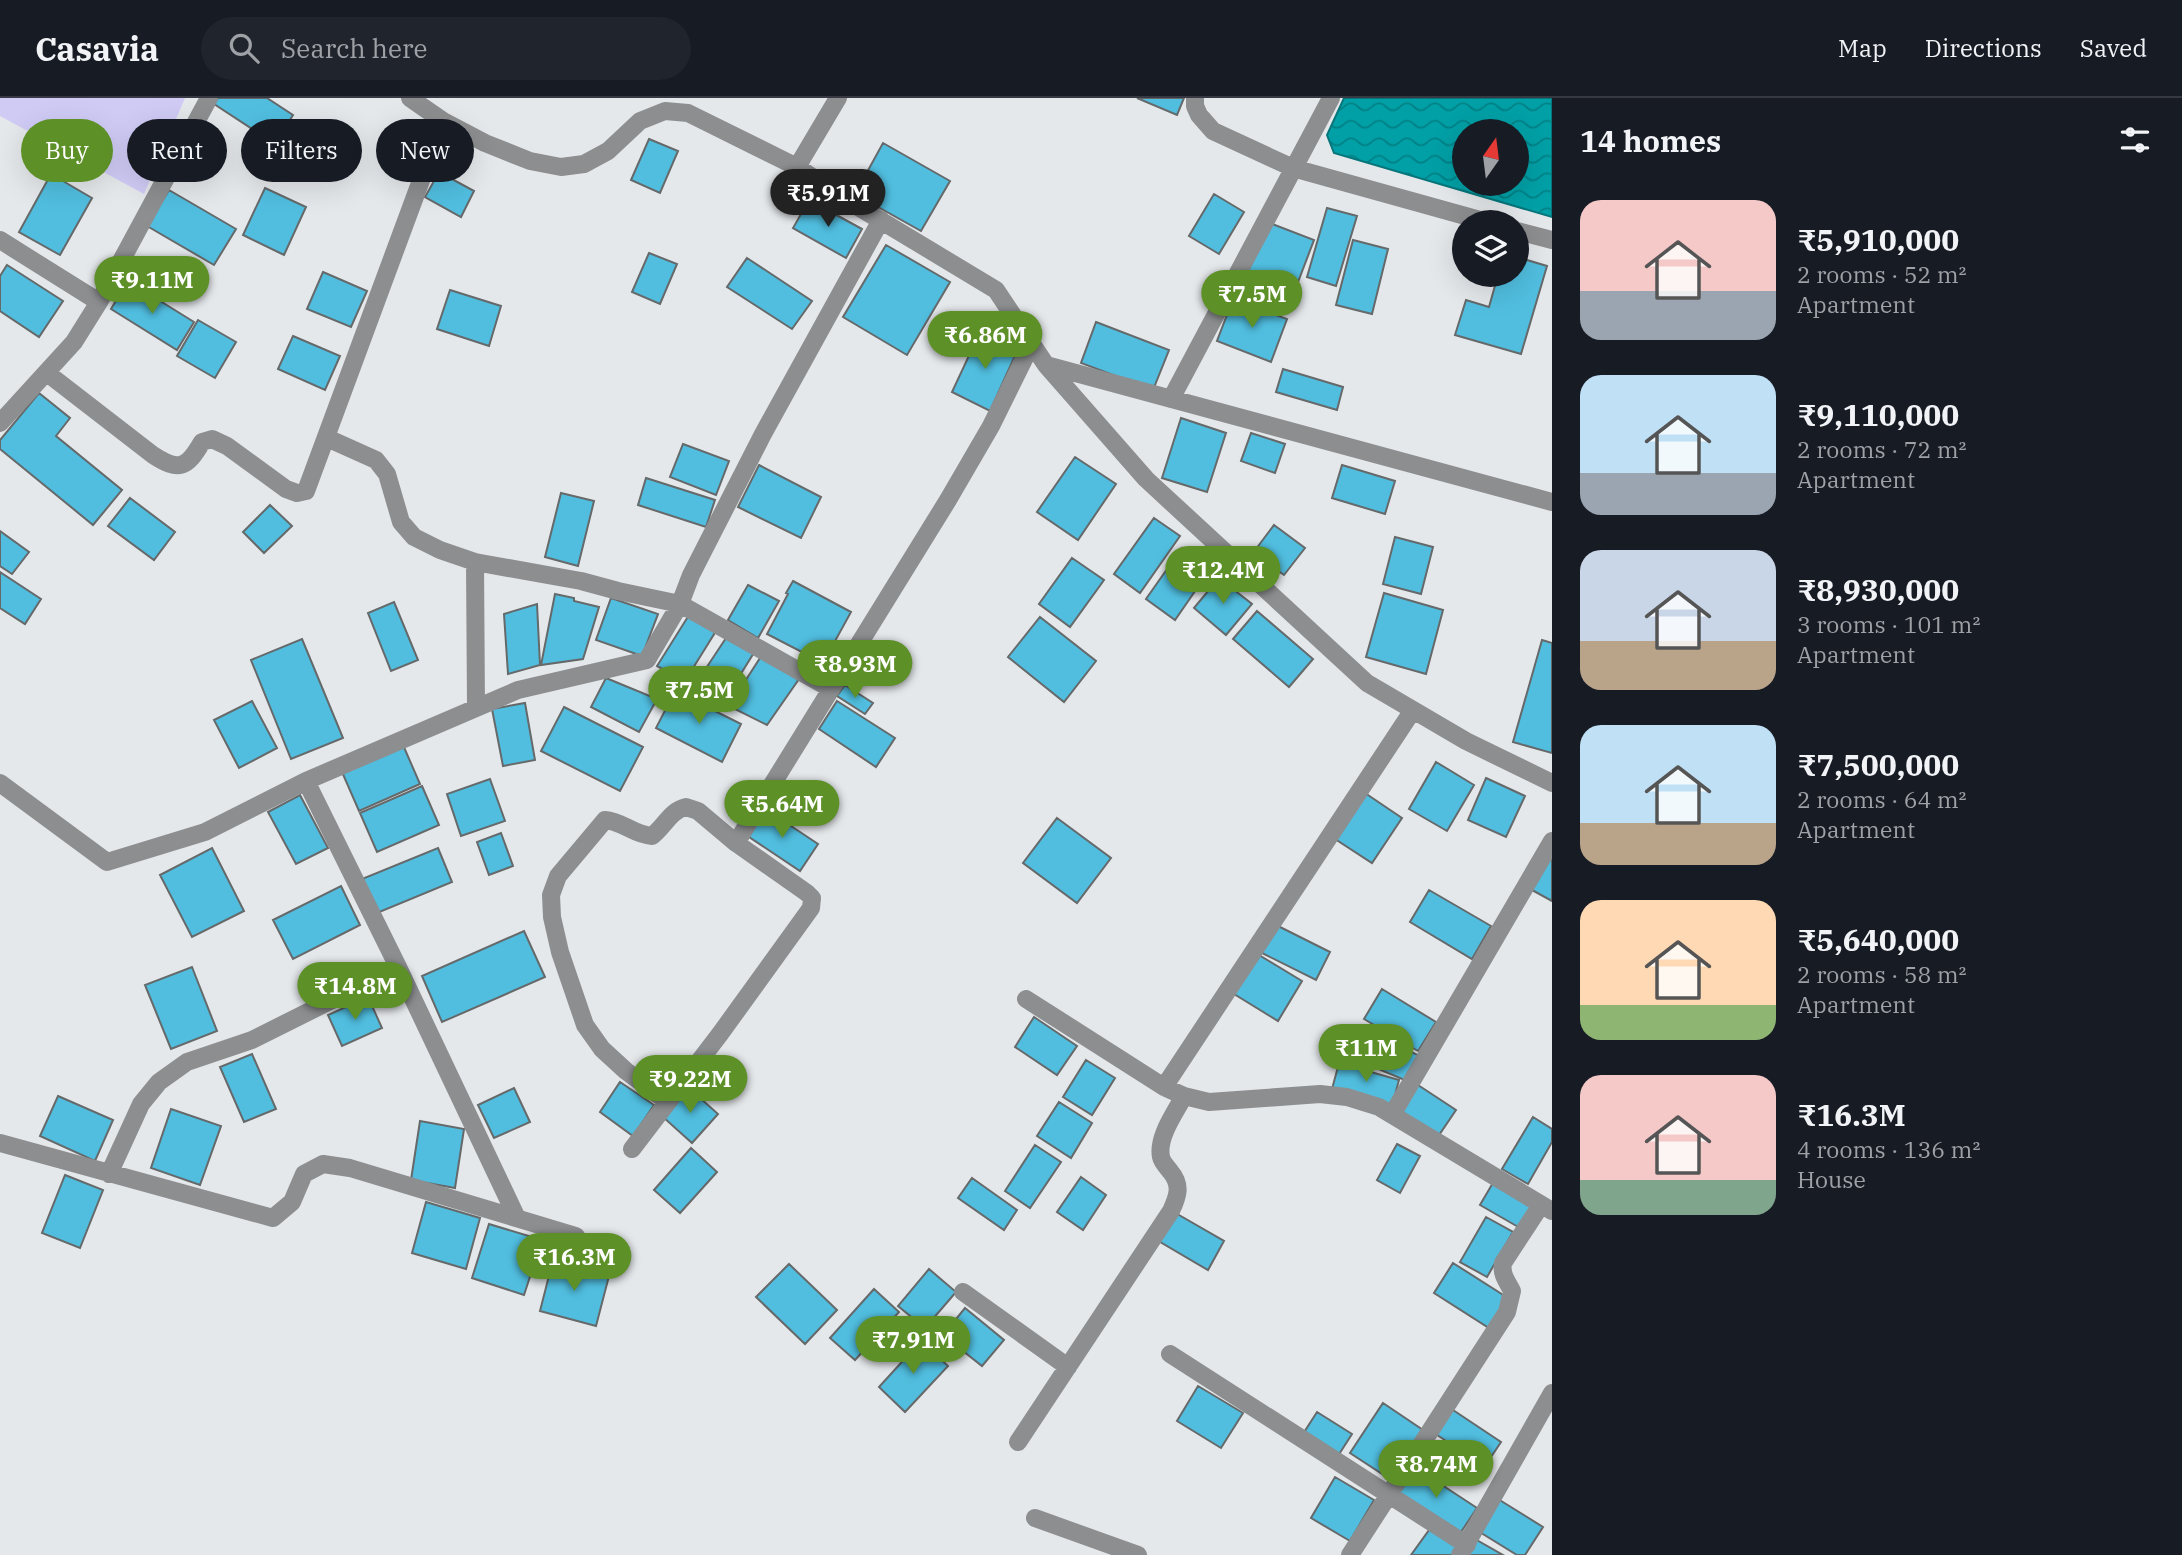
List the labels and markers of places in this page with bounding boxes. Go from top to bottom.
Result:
pin: ₹5.91M [771,170,885,229]
pin: ₹9.11M [95,256,209,316]
pin: ₹7.5M [1203,271,1301,330]
pin: ₹6.86M [928,312,1042,371]
pin: ₹12.4M [1166,546,1280,606]
pin: ₹8.93M [798,640,912,700]
pin: ₹7.5M [650,666,748,726]
pin: ₹5.64M [725,780,839,840]
pin: ₹14.8M [298,962,412,1022]
pin: ₹11M [1325,1024,1407,1084]
pin: ₹9.22M [633,1056,747,1115]
pin: ₹16.3M [517,1234,631,1293]
pin: ₹7.91M [856,1316,970,1376]
pin: ₹8.74M [1379,1440,1493,1500]

